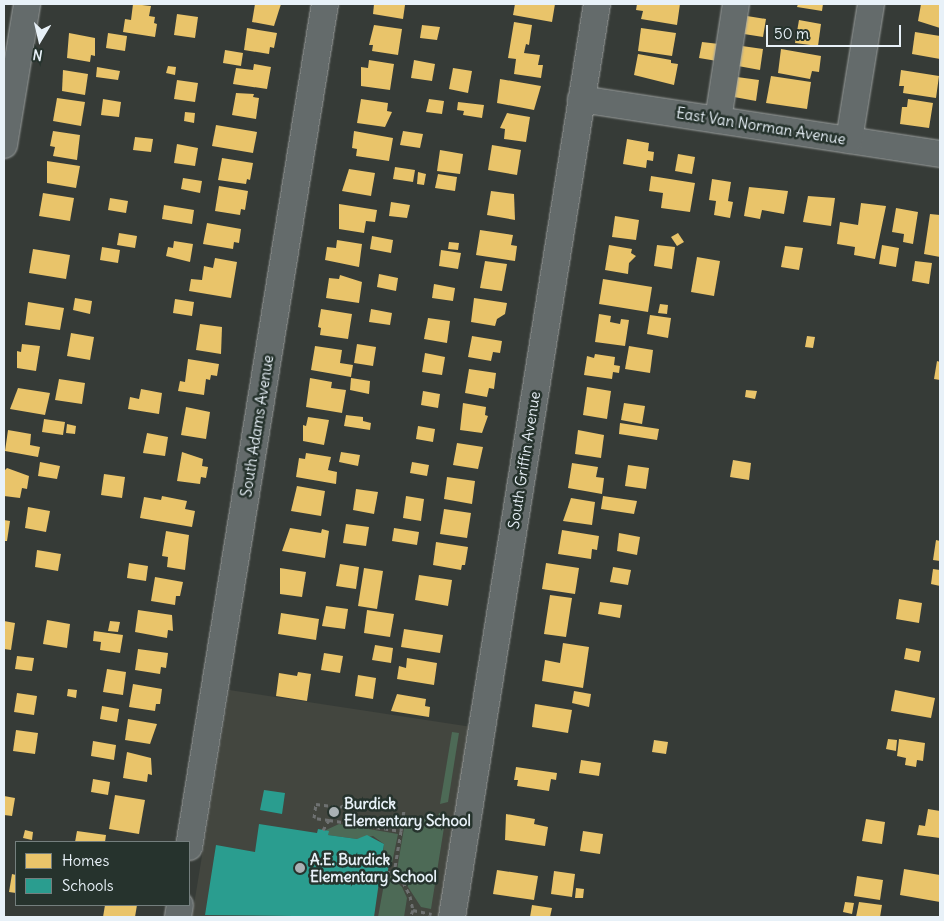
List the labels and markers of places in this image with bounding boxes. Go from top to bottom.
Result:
place label: Burdick Elementary School [344,794,471,829]
marker: Burdick Elementary School [328,806,340,818]
place label: A.E. Burdick Elementary School [310,850,437,885]
marker: A.E. Burdick Elementary School [294,862,306,874]

